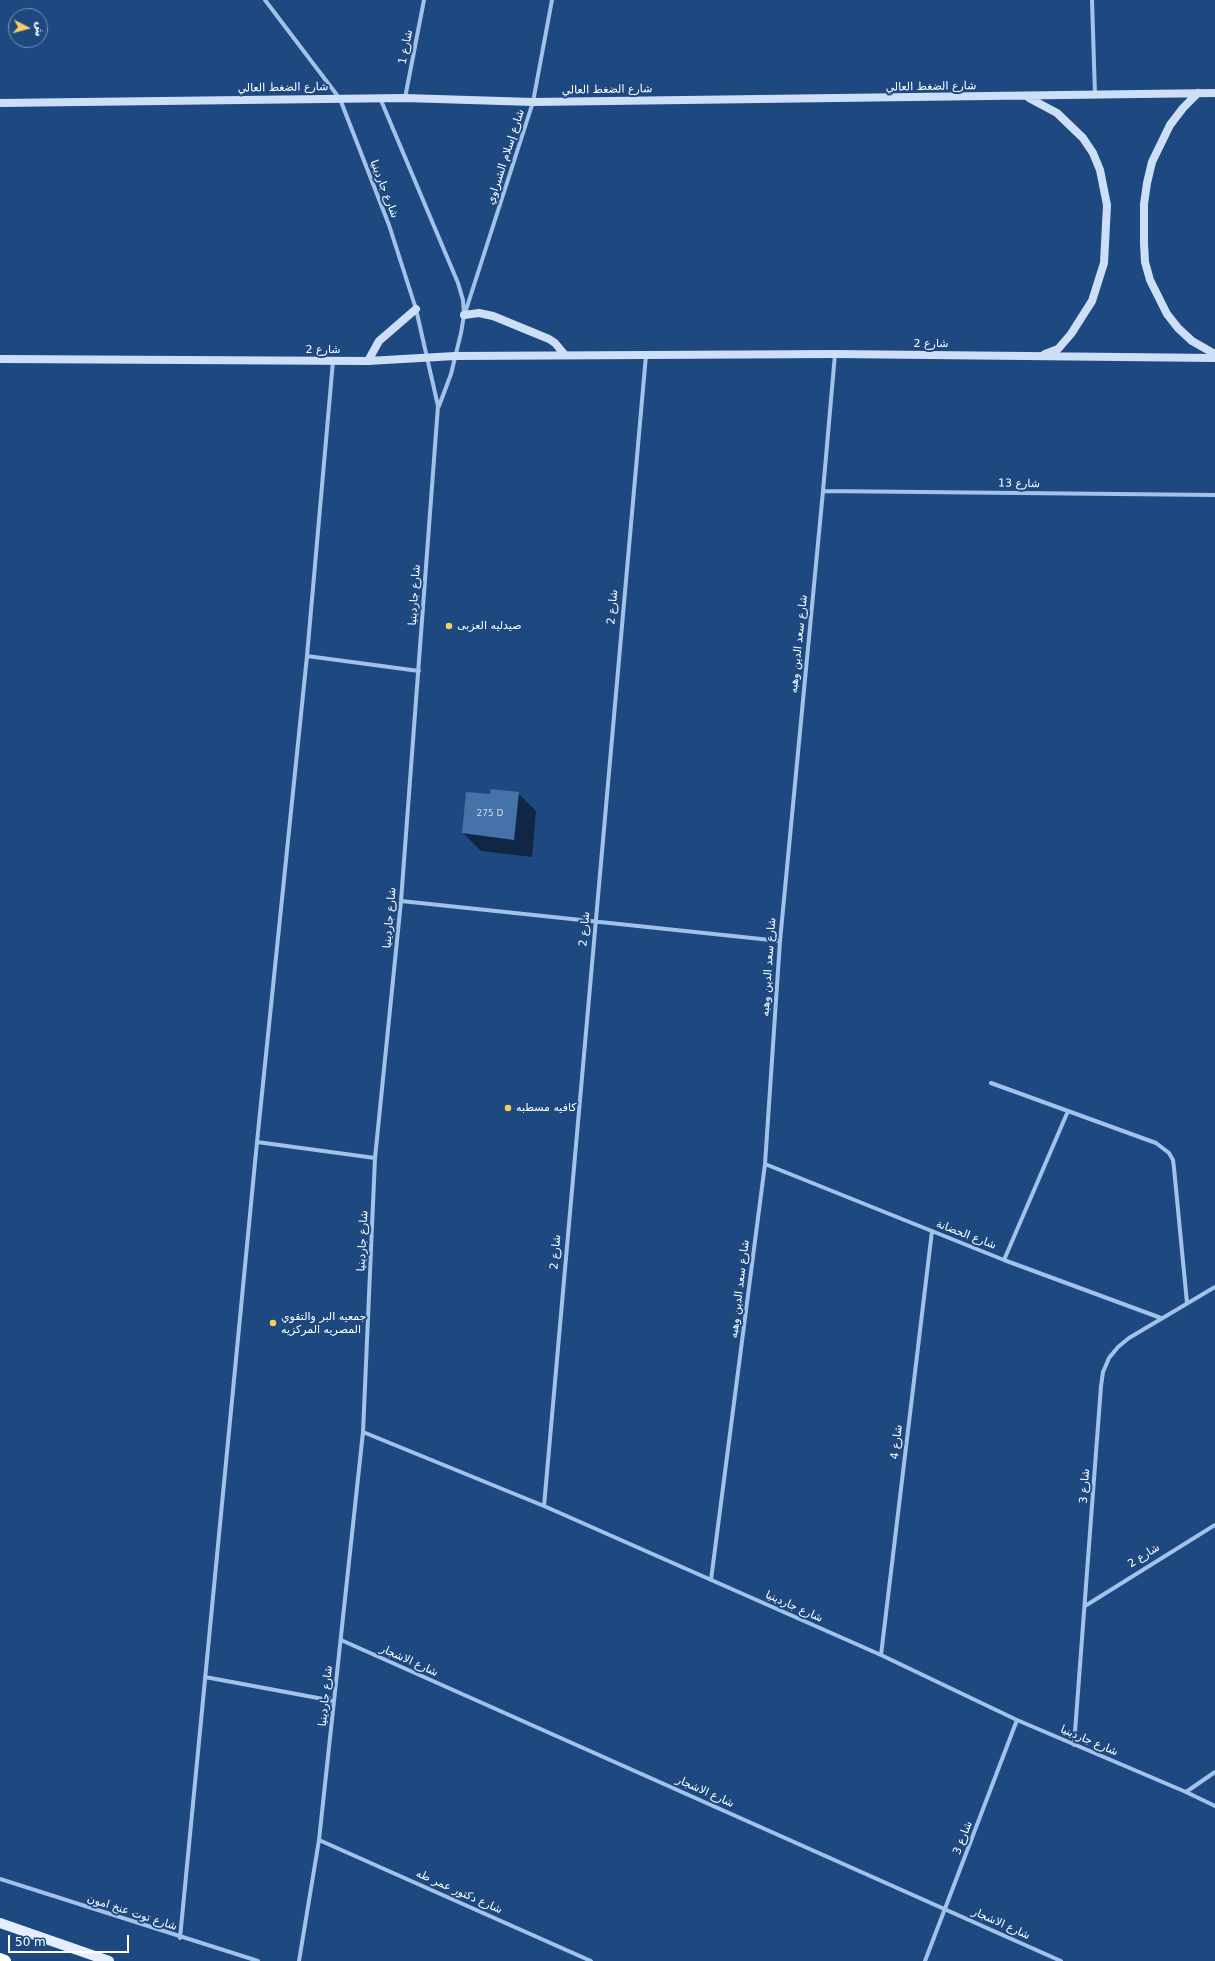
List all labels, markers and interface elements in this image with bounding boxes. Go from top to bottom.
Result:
north arrow [8,8,48,48]
text: ش [32,21,47,37]
street label: شارع 1 [396,29,416,65]
street label: شارع الضغط العالي [886,80,976,94]
street label: شارع الضغط العالي [238,81,328,95]
street label: شارع الضغط العالي [562,83,652,97]
street label: شارع إسلام الشبراوي [484,108,528,206]
street label: شارع جاردينيا [367,158,401,220]
street label: شارع 2 [914,337,948,351]
street label: شارع 2 [306,343,340,357]
street label: شارع 13 [998,477,1040,491]
street label: شارع جاردينيا [406,564,424,626]
street label: شارع 2 [605,589,621,625]
street label: شارع سعد الدين وهبه [787,594,811,694]
place label: صيدليه العزبى [457,619,522,633]
marker: صيدليه العزبى [444,621,454,631]
house number: 275 D [477,809,503,819]
street label: شارع جاردينيا [381,887,399,949]
street label: شارع 2 [577,911,593,947]
street label: شارع سعد الدين وهبه [759,917,779,1017]
place label: كافيه مسطبه [516,1101,577,1115]
marker: كافيه مسطبه [503,1103,513,1113]
street label: شارع جاردينيا [355,1210,371,1272]
street label: شارع الحضانة [934,1217,998,1253]
street label: شارع 2 [548,1234,564,1270]
street label: شارع سعد الدين وهبه [727,1239,753,1339]
place label: جمعيه البر والتقوي المصريه المركزيه [281,1310,366,1336]
marker: جمعيه البر والتقوي المصريه المركزيه [268,1318,278,1328]
street label: شارع 4 [888,1424,906,1460]
street label: شارع 3 [1077,1468,1093,1504]
street label: شارع 2 [1126,1541,1162,1571]
street label: شارع جاردينيا [763,1588,825,1626]
street label: شارع الاشجار [378,1642,440,1680]
street label: شارع جاردينيا [316,1665,336,1727]
street label: شارع جاردينيا [1058,1723,1120,1759]
street label: شارع الاشجار [674,1773,736,1811]
street label: شارع 3 [951,1819,975,1857]
street label: شارع دكتور عمر طه [414,1867,504,1917]
street label: شارع توت عنخ امون [85,1892,179,1934]
street label: شارع الاشجار [970,1905,1032,1943]
scale bar [10,1927,131,1953]
text: 50 m [15,1935,46,1949]

